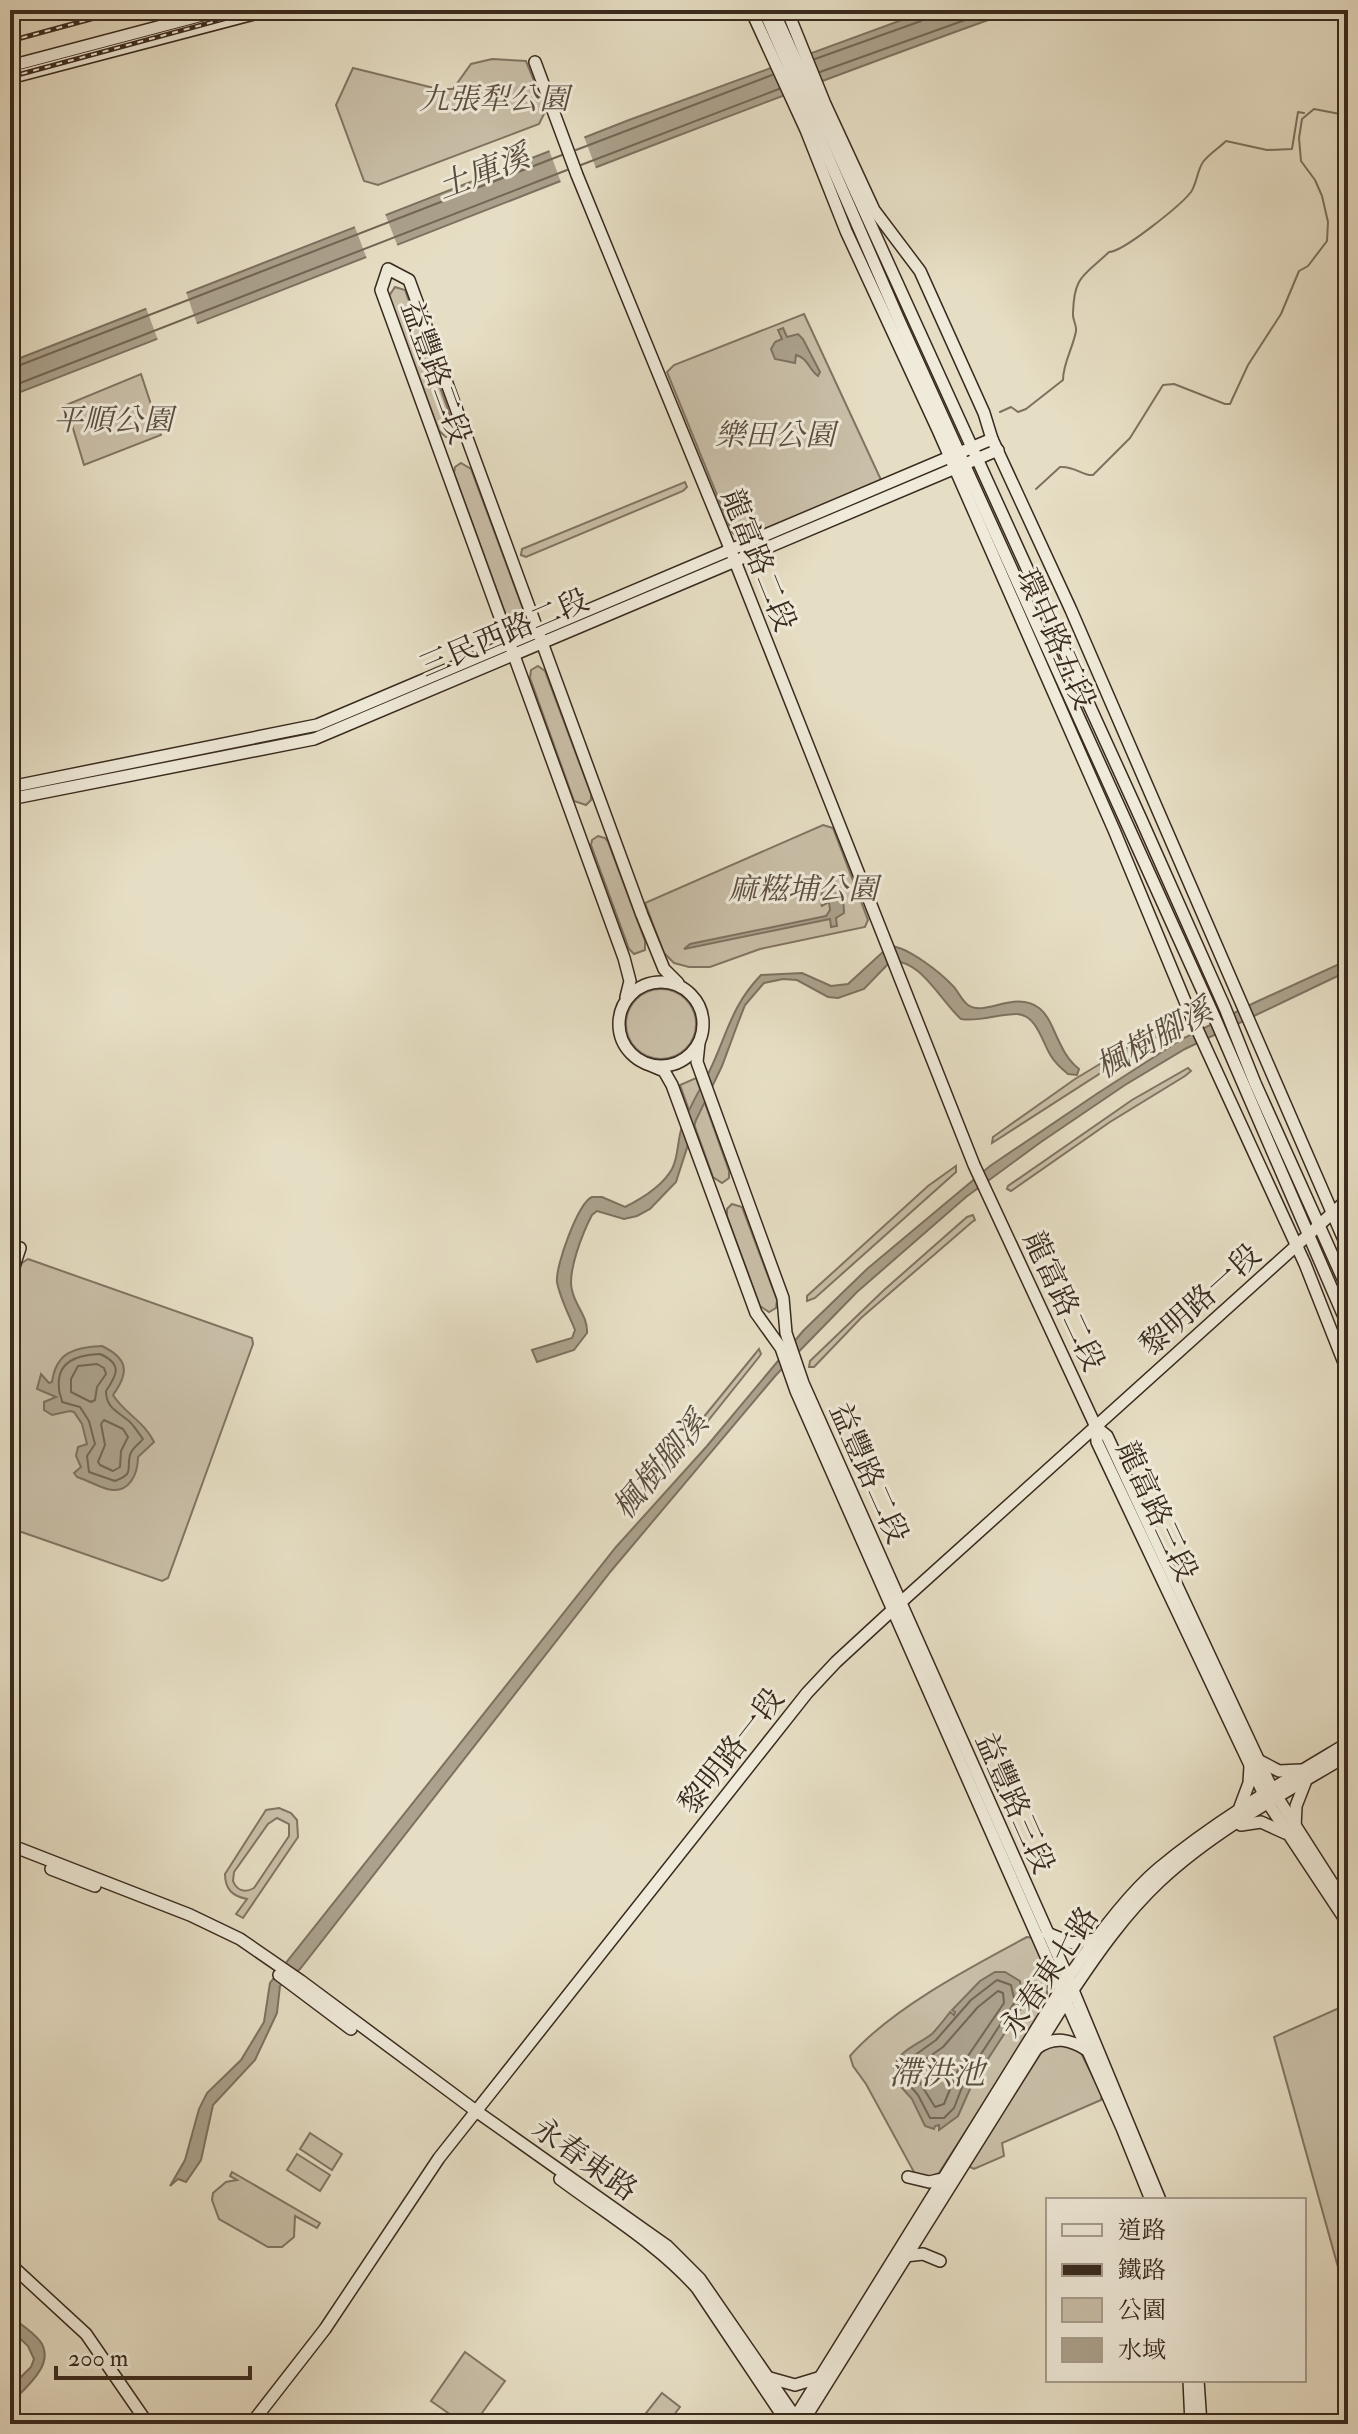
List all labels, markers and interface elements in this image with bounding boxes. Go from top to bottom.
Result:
park label: 九張犁公園 [419,81,573,118]
water label: 土庫溪 [431,135,538,208]
street label: 益豐路二段 [392,295,479,449]
park label: 平順公園 [53,402,177,439]
park label: 樂田公園 [715,417,839,454]
street label: 龍富路二段 [713,484,804,637]
street label: 環中路五段 [1008,563,1103,715]
street label: 三民西路二段 [414,581,594,686]
park label: 麻糍埔公園 [728,871,882,908]
water label: 楓樹腳溪 [1089,989,1223,1087]
street label: 龍富路二段 [1015,1225,1112,1377]
street label: 黎明路一段 [1132,1236,1268,1364]
street label: 益豐路二段 [821,1397,916,1549]
water label: 楓樹腳溪 [604,1401,719,1528]
street label: 龍富路三段 [1108,1435,1205,1587]
street label: 黎明路一段 [671,1681,792,1822]
street label: 益豐路三段 [967,1727,1062,1879]
street label: 永春東七路 [992,1900,1107,2045]
water label: 滯洪池 [889,2054,988,2094]
street label: 永春東路 [525,2110,644,2209]
legend [1046,2198,1306,2382]
text: 道路 [1118,2215,1166,2246]
text: 鐵路 [1118,2255,1166,2286]
text: 公園 [1118,2295,1166,2326]
scale bar [56,2330,250,2380]
text: 水域 [1118,2335,1166,2366]
text: 200 m [68,2343,129,2374]

